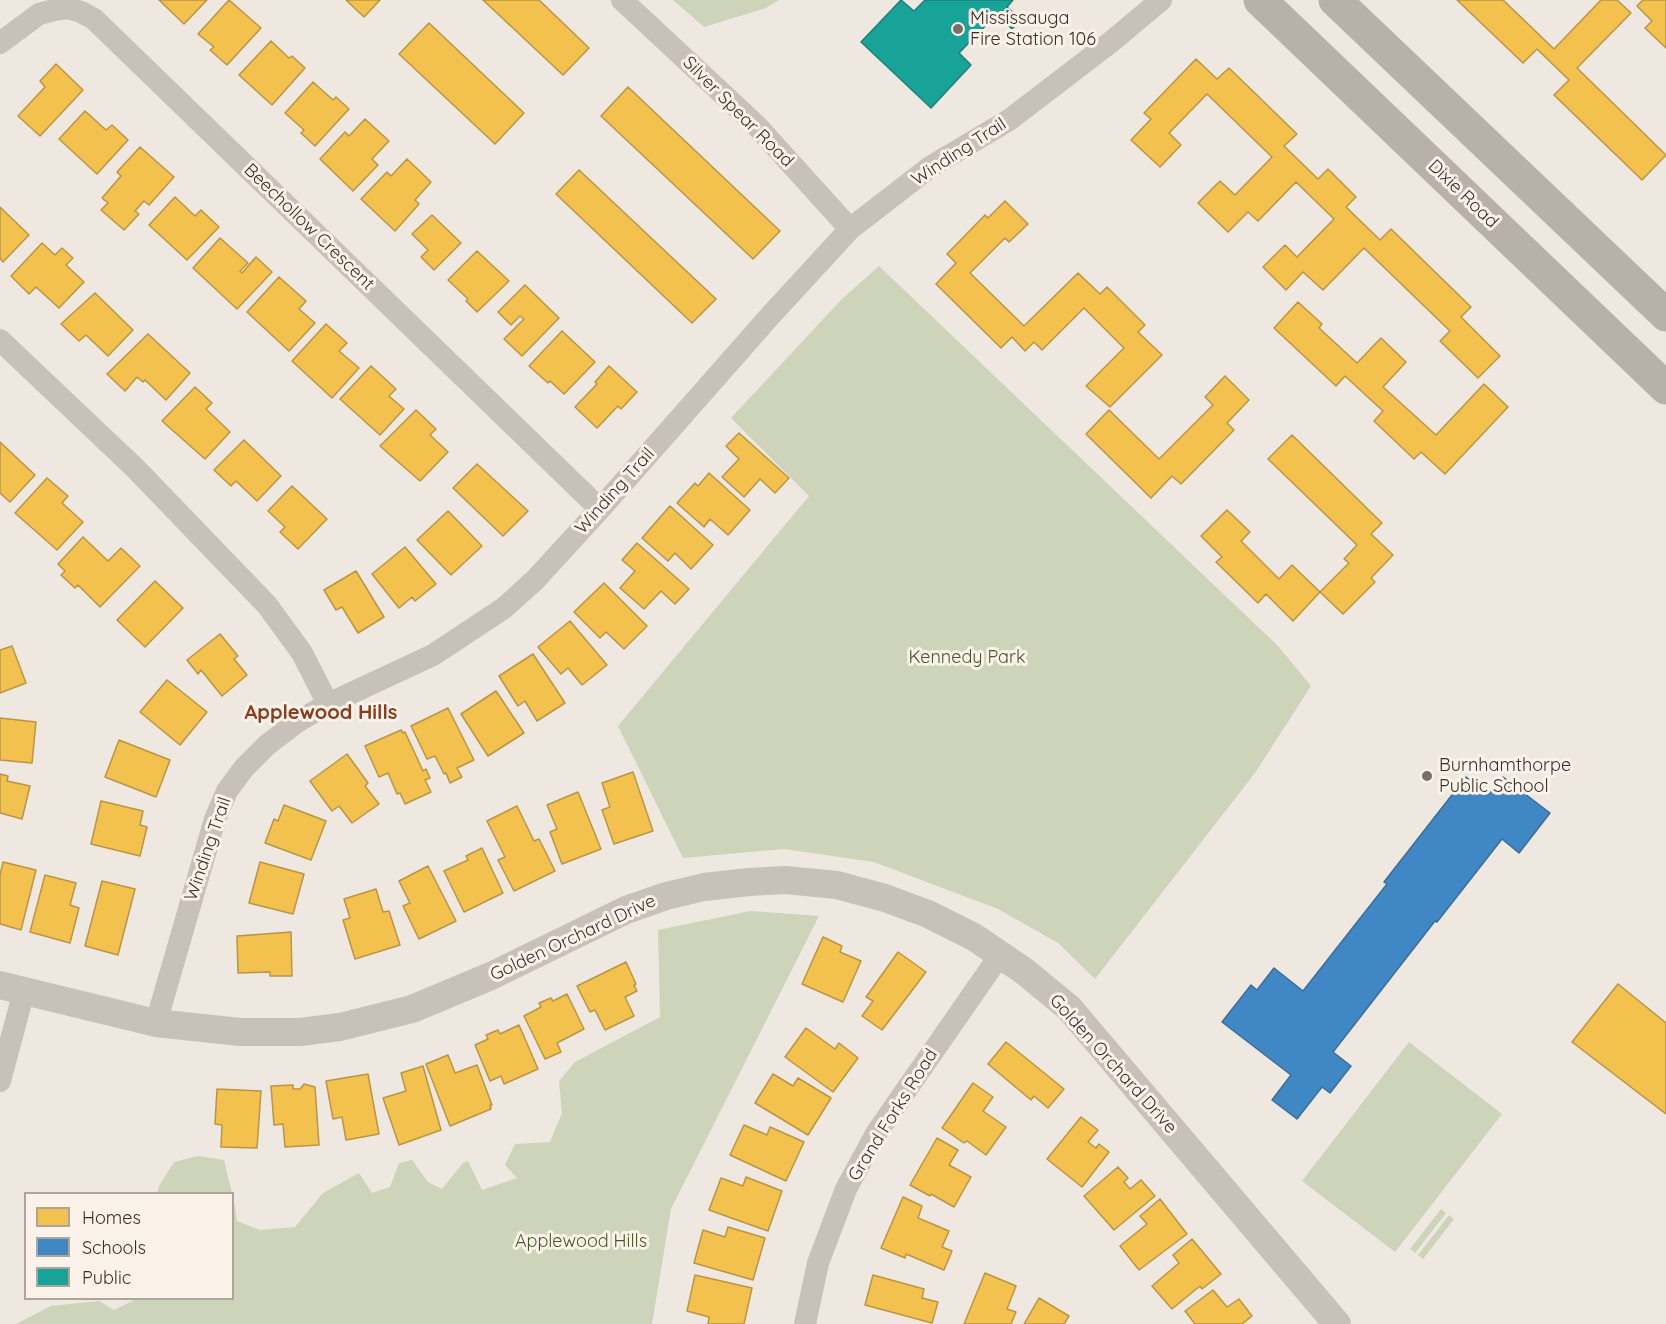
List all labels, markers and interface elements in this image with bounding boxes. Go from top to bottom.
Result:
place label: Mississauga Fire Station 106 [970,8,1096,50]
marker: Mississauga Fire Station 106 [951,22,965,36]
street label: Silver Spear Road [678,52,798,172]
street label: Winding Trail [908,113,1010,191]
street label: Dixie Road [1423,155,1503,233]
street label: Beechollow Crescent [239,159,379,295]
street label: Winding Trail [571,444,659,538]
park label: Kennedy Park [908,647,1026,669]
district label: Applewood Hills [245,701,397,725]
place label: Burnhamthorpe Public School [1439,755,1571,798]
marker: Burnhamthorpe Public School [1420,769,1434,783]
street label: Winding Trail [180,794,236,904]
street label: Golden Orchard Drive [487,890,659,986]
street label: Golden Orchard Drive [1045,990,1181,1138]
street label: Grand Forks Road [844,1045,942,1185]
legend [24,1192,234,1300]
text: Homes [82,1206,141,1229]
park label: Applewood Hills [515,1231,647,1253]
text: Schools [82,1236,146,1259]
text: Public [82,1266,131,1289]

